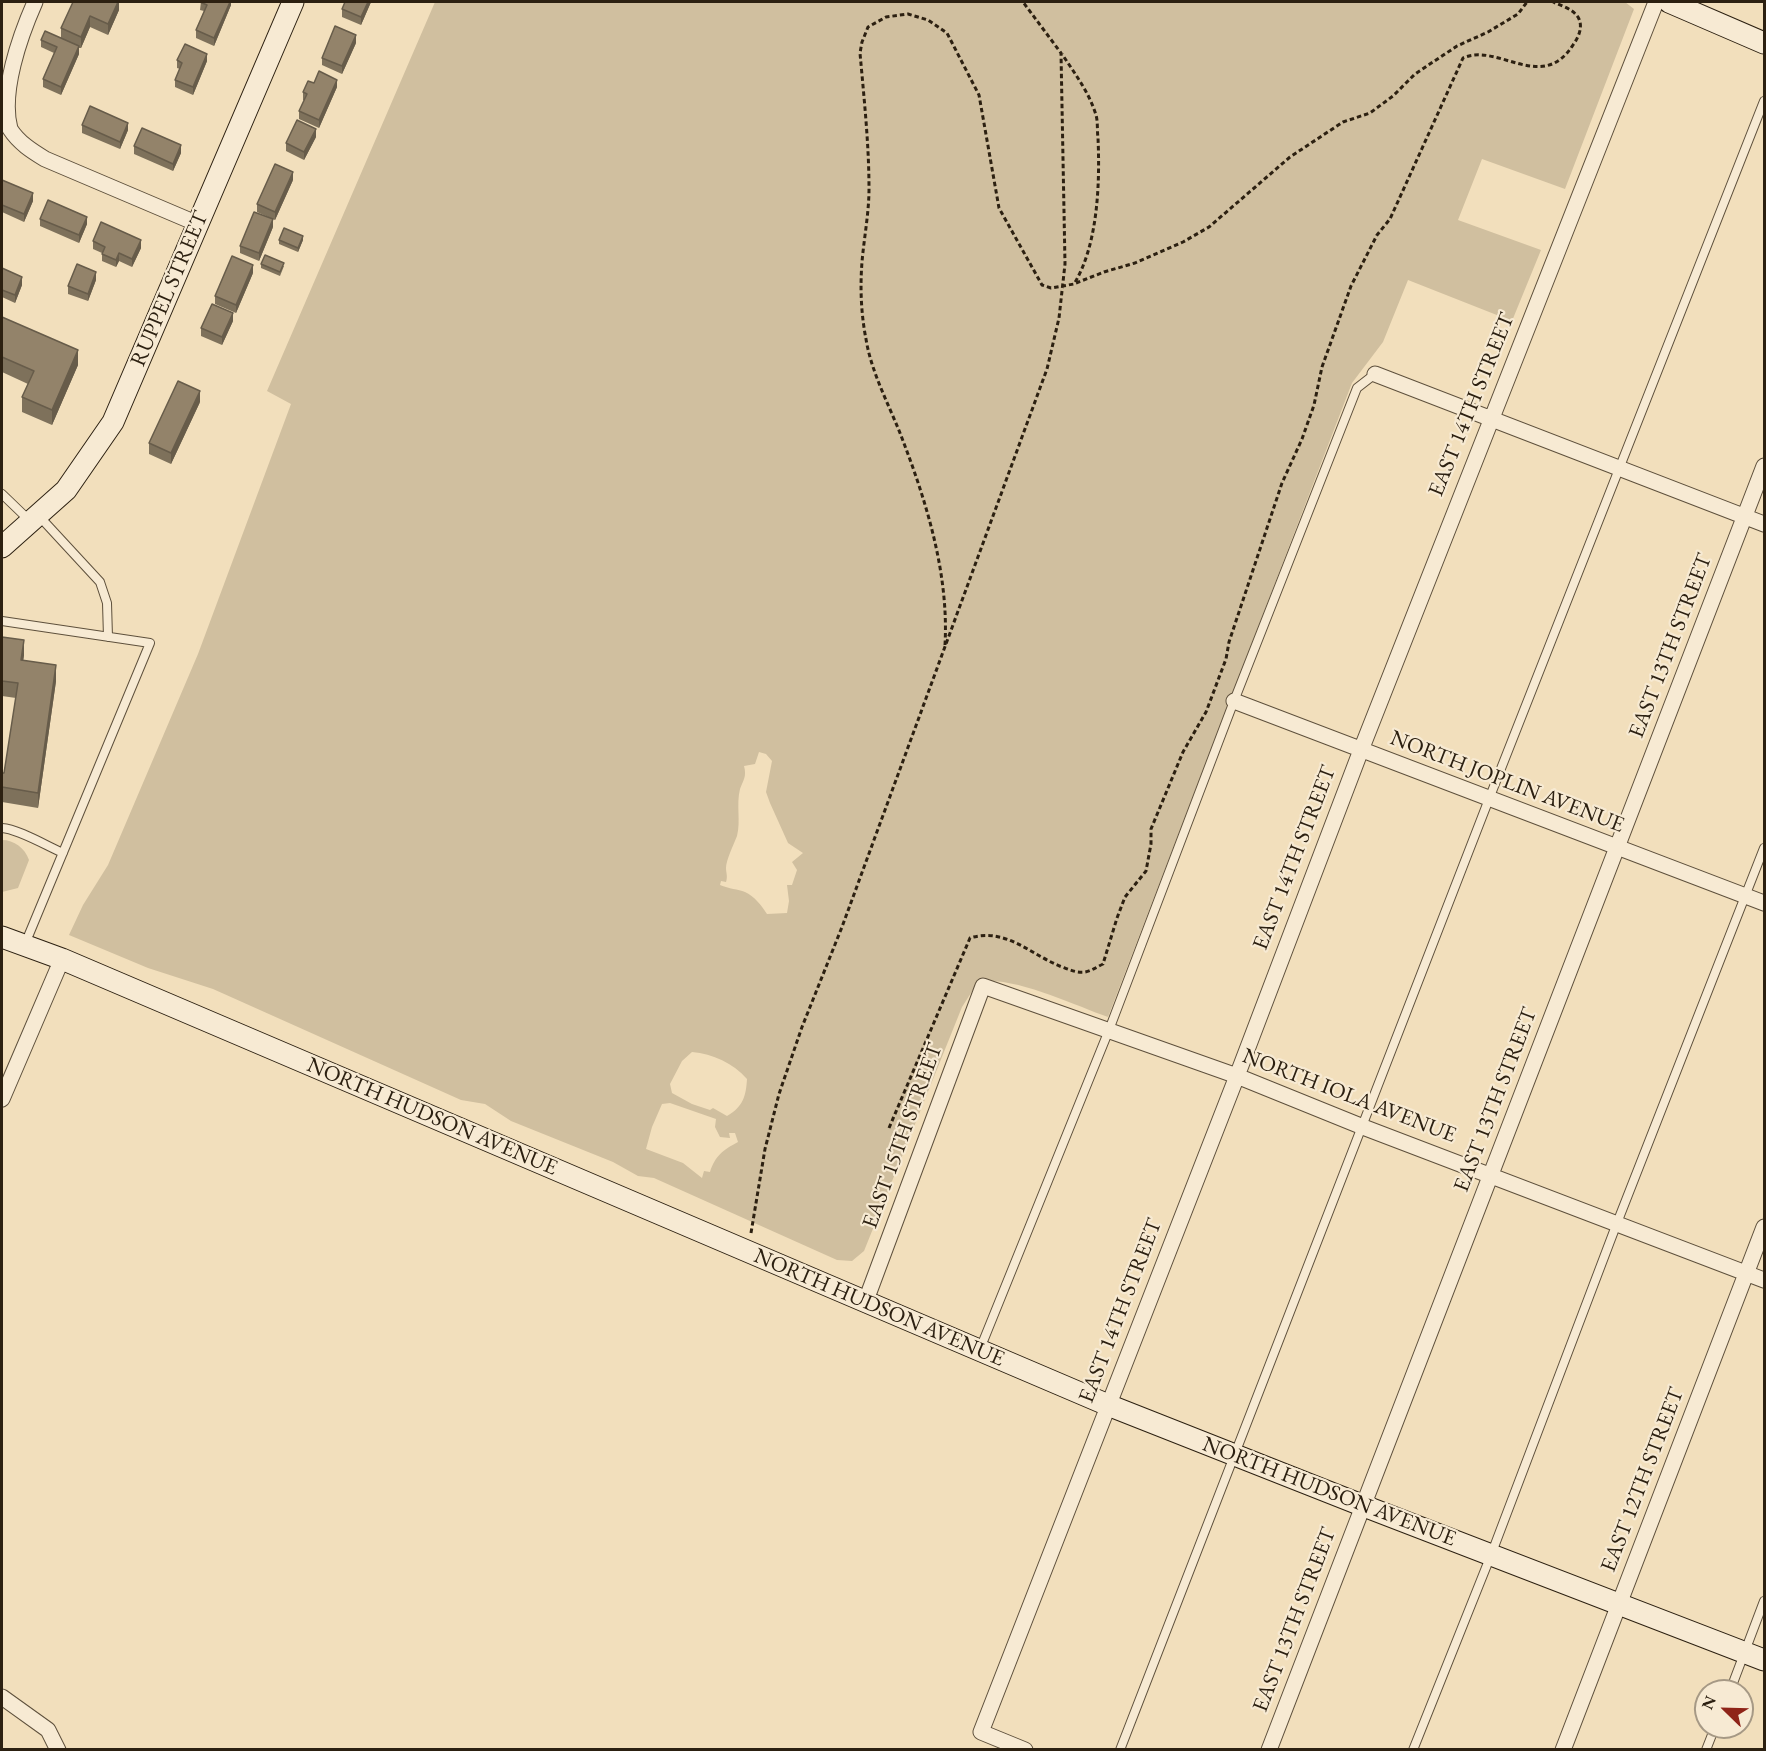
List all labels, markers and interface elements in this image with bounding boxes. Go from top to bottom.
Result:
street label: RUPPEL STREET [125,207,215,371]
street label: EAST 14TH STREET [1423,310,1521,500]
street label: EAST 13TH STREET [1624,550,1718,742]
street label: NORTH JOPLIN AVENUE [1386,725,1628,839]
street label: EAST 14TH STREET [1248,762,1342,954]
street label: EAST 13TH STREET [1449,1004,1543,1196]
street label: EAST 15TH STREET [857,1040,949,1232]
street label: NORTH IOLA AVENUE [1238,1043,1460,1149]
street label: NORTH HUDSON AVENUE [303,1052,561,1182]
street label: EAST 14TH STREET [1074,1215,1168,1407]
street label: NORTH HUDSON AVENUE [750,1243,1008,1373]
street label: EAST 12TH STREET [1596,1384,1690,1576]
street label: NORTH HUDSON AVENUE [1198,1431,1460,1553]
street label: EAST 13TH STREET [1248,1524,1342,1716]
north arrow [1694,1679,1754,1739]
text: N [1697,1692,1721,1713]

